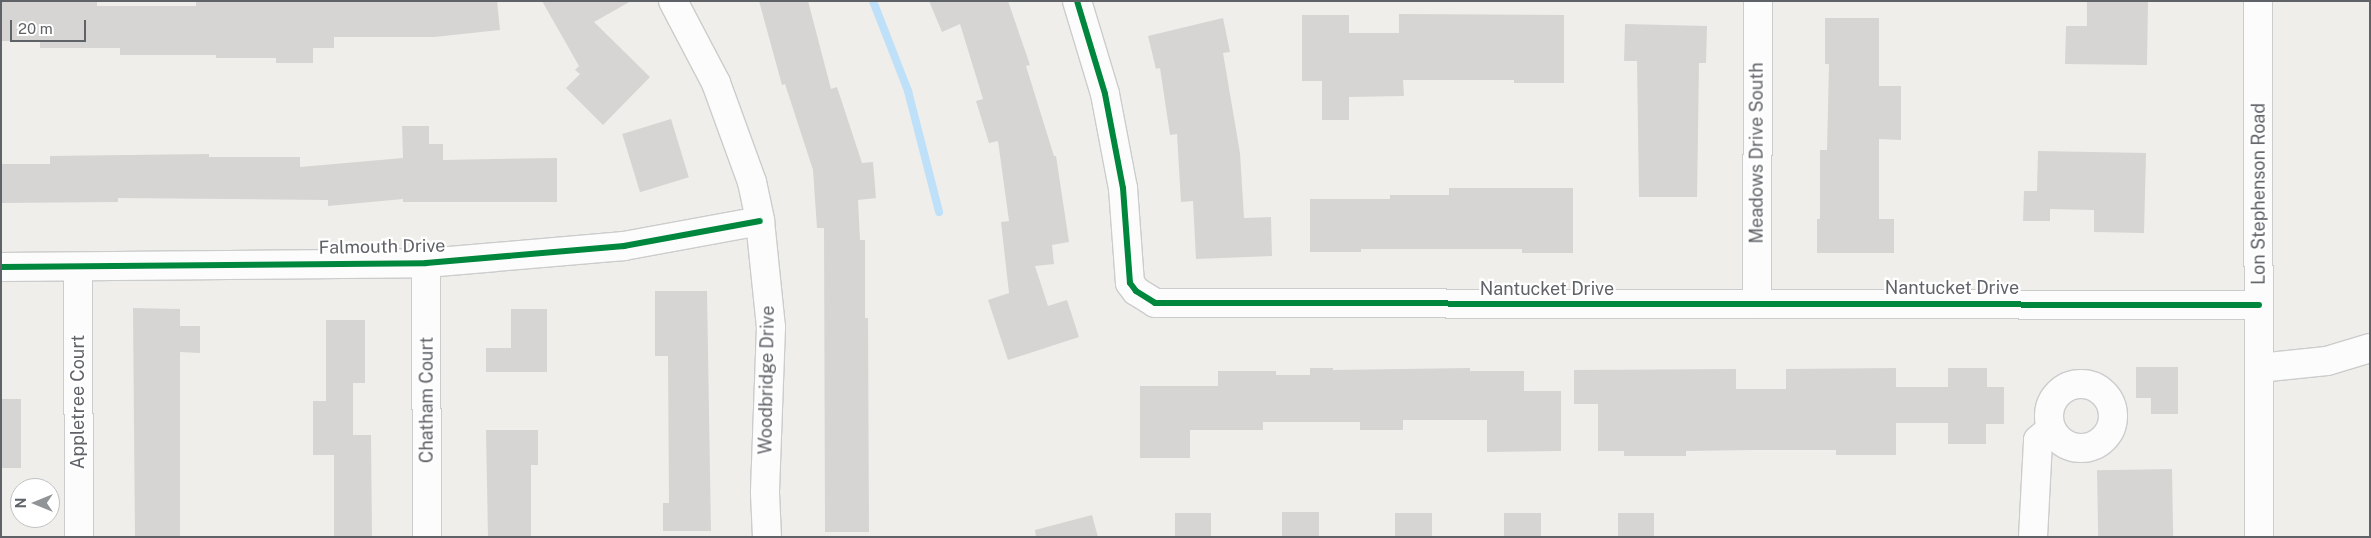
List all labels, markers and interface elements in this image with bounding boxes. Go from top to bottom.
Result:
scale bar [12,10,89,42]
text: 20 m [18,20,53,37]
street label: Meadows Drive South [1746,62,1768,244]
street label: Lon Stephenson Road [2248,103,2270,285]
street label: Falmouth Drive [318,235,446,259]
street label: Nantucket Drive [1885,277,2019,299]
street label: Nantucket Drive [1480,278,1614,300]
street label: Woodbridge Drive [755,305,779,455]
street label: Appletree Court [67,335,89,469]
street label: Chatham Court [416,337,438,463]
north arrow [10,478,60,528]
text: N [13,498,29,508]

